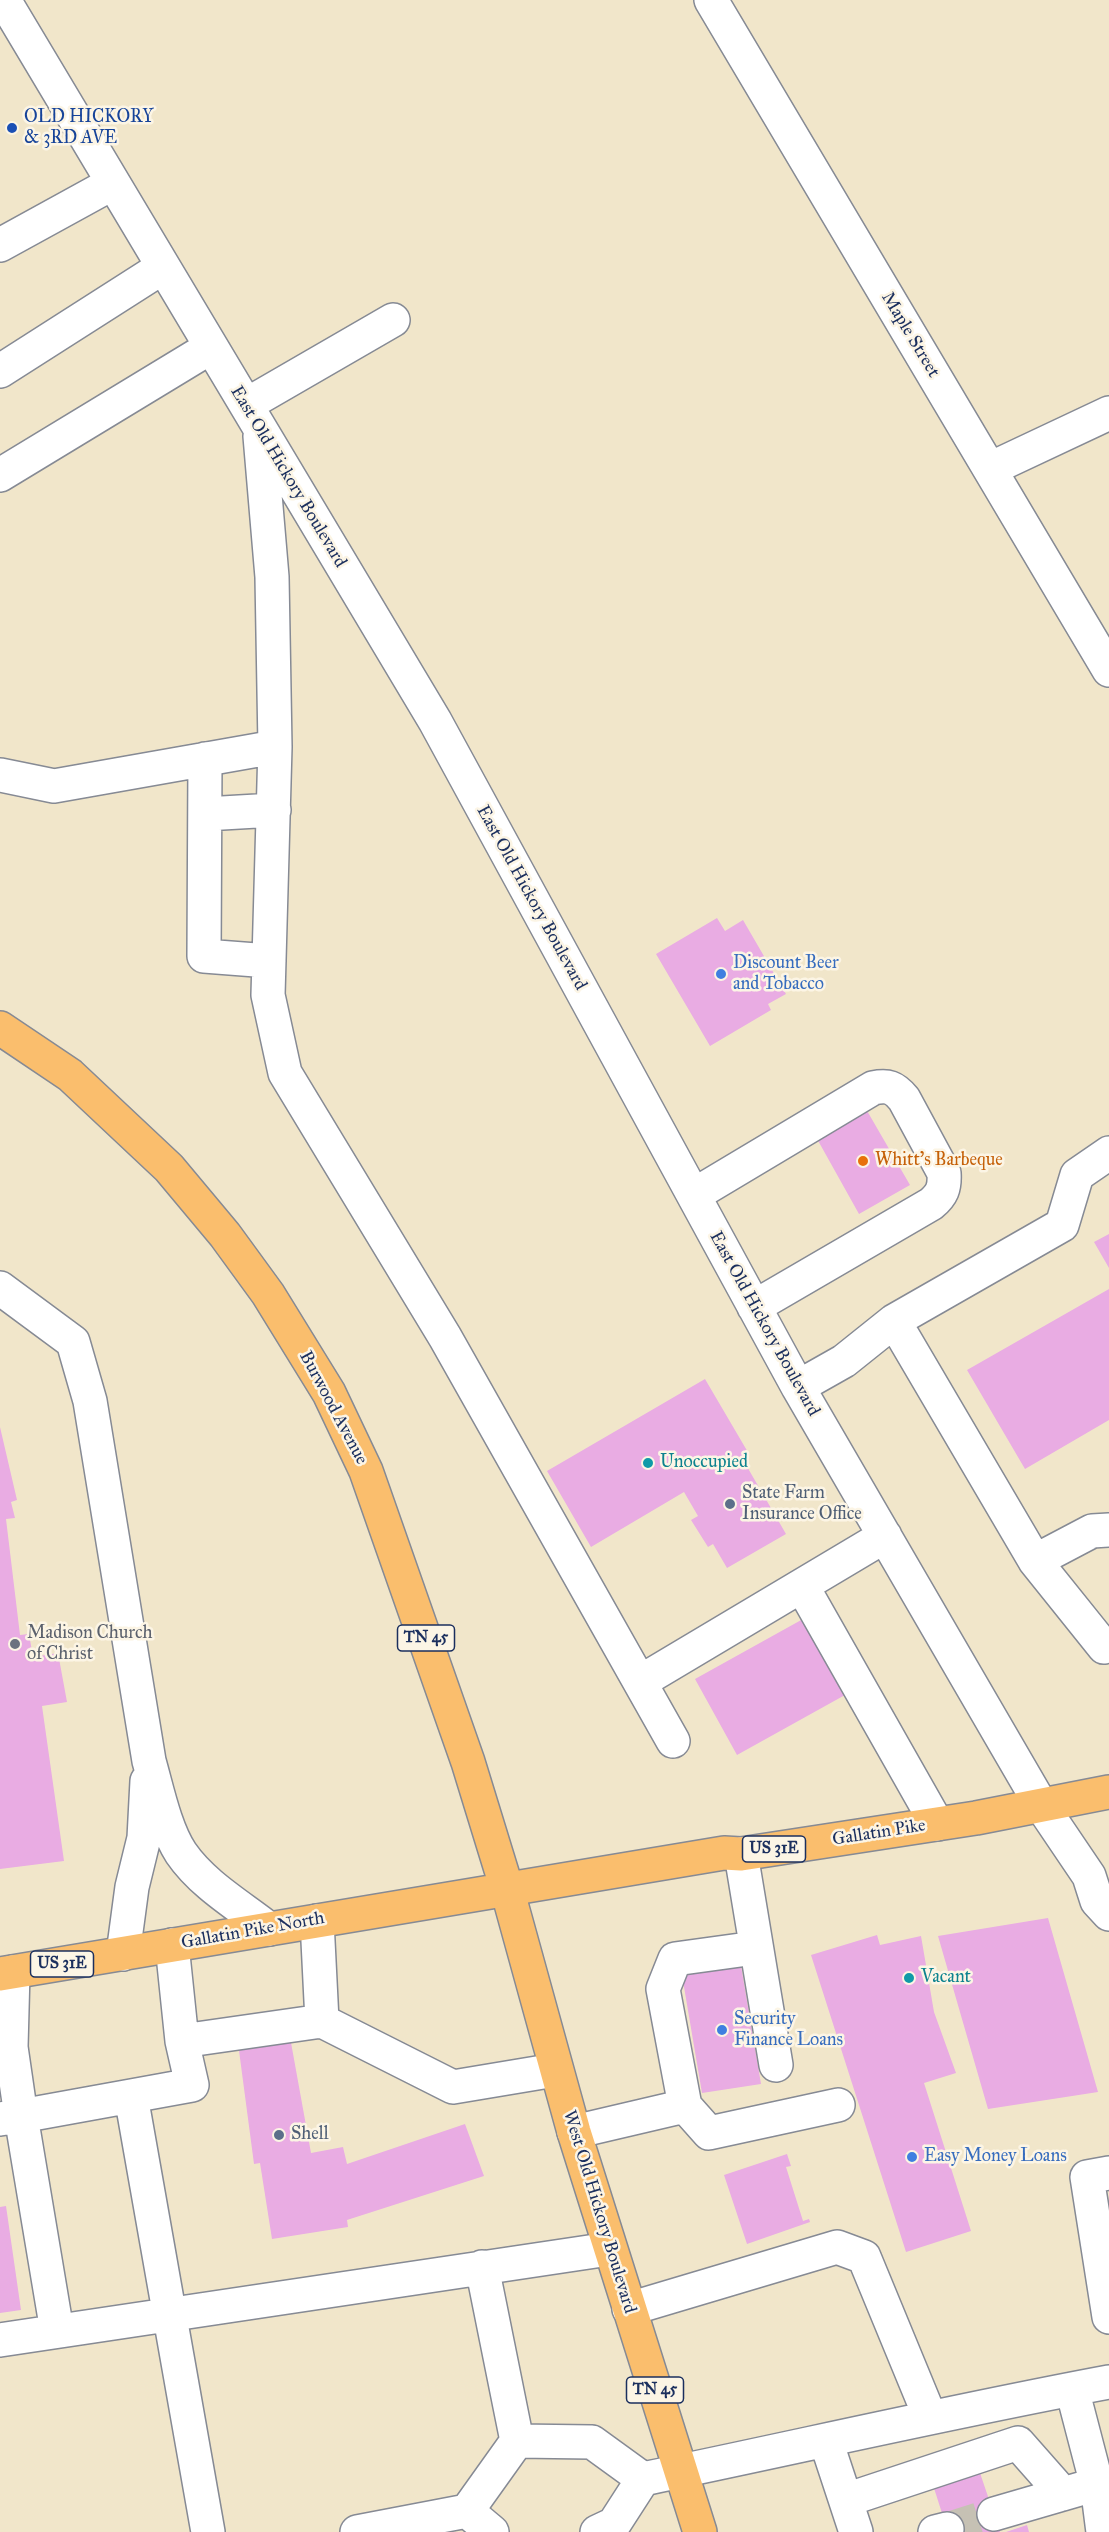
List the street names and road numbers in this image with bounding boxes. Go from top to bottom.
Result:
street label: Maple Street [876,288,944,382]
street label: East Old Hickory Boulevard [225,382,351,572]
street label: East Old Hickory Boulevard [471,802,591,994]
street label: East Old Hickory Boulevard [704,1228,824,1420]
street label: Burwood Avenue [294,1348,372,1468]
road number: TN 45 [398,1625,454,1651]
street label: Gallatin Pike [831,1815,927,1851]
road number: US 31E [742,1836,806,1862]
street label: Gallatin Pike North [180,1908,326,1954]
road number: US 31E [31,1951,94,1977]
street label: West Old Hickory Boulevard [558,2108,640,2316]
road number: TN 45 [626,2377,684,2403]

